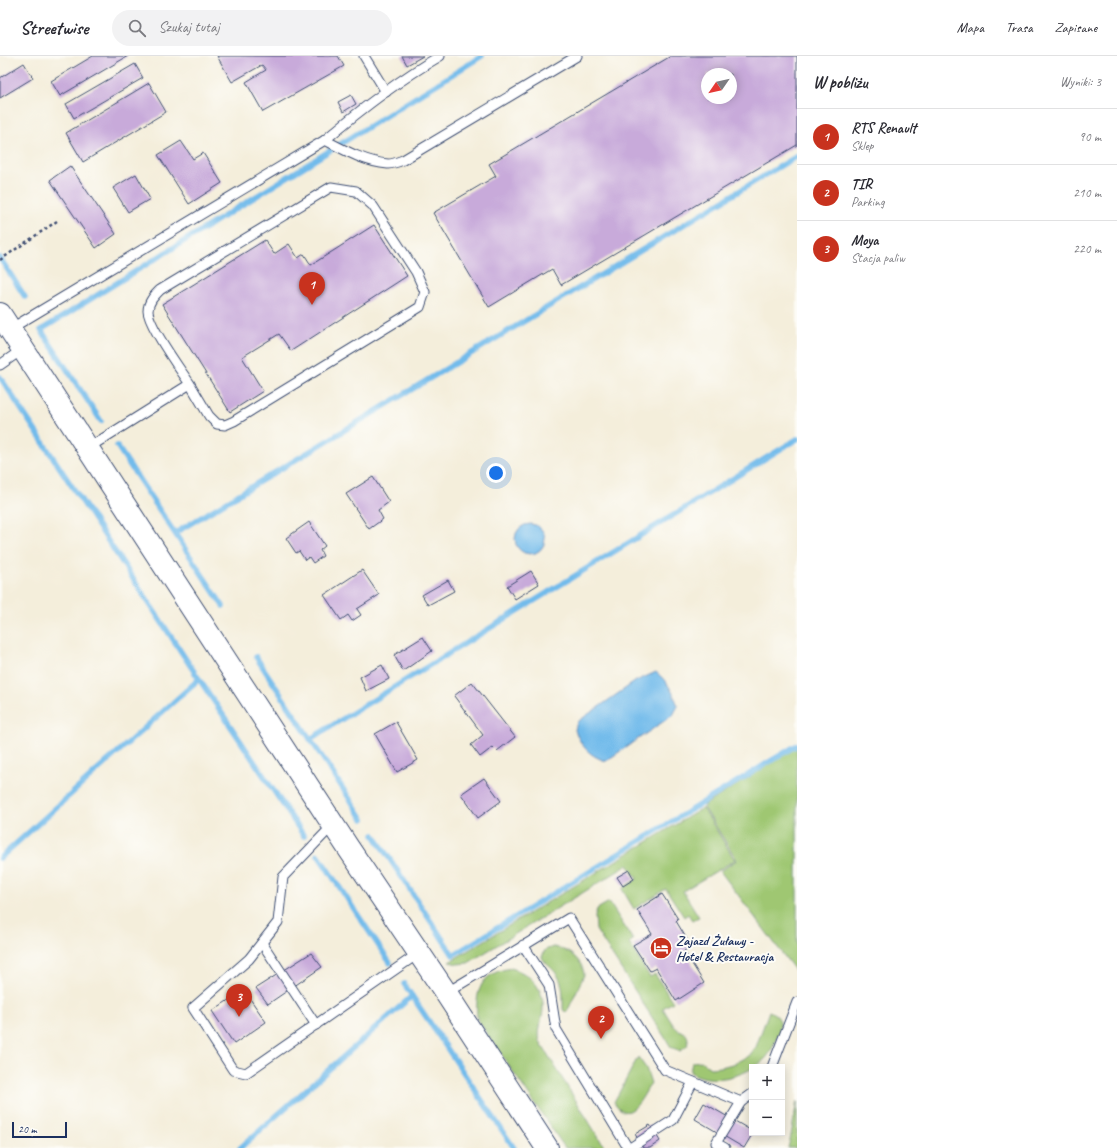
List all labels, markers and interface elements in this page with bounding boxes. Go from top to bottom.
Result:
search box [112,10,392,46]
text: Streetwise [20,16,88,40]
icon: search [126,17,148,39]
text: Szukaj tutaj [158,18,220,37]
text: Mapa [957,19,984,36]
text: Trasa [1006,19,1033,36]
text: Zapisane [1055,19,1097,36]
north arrow [701,68,737,104]
text: W pobliżu [813,72,868,93]
text: Wyniki: 3 [1060,74,1101,90]
text: RTS Renault [851,119,916,138]
text: 1 [823,129,829,145]
text: 90 m [1079,129,1101,145]
text: Sklep [851,138,874,154]
text: TIR [851,175,872,194]
text: 2 [823,185,829,201]
text: 210 m [1073,185,1101,201]
text: Parking [851,194,885,210]
text: Moya [851,231,878,250]
text: 3 [823,241,829,257]
text: 220 m [1073,241,1101,257]
text: Stacja paliw [851,250,905,266]
pin: 1 [299,272,325,305]
your location [486,463,506,483]
place label: Zajazd Żuławy - Hotel & Restauracja [676,932,775,965]
hotel icon: Zajazd Żuławy - Hotel & Restauracja [648,935,674,961]
pin: 3 [226,984,252,1017]
pin: 2 [588,1006,614,1039]
map controls [749,1064,785,1136]
button: + [749,1064,785,1100]
button: − [749,1100,785,1136]
scale bar [12,1120,67,1139]
text: 20 m [18,1122,37,1136]

